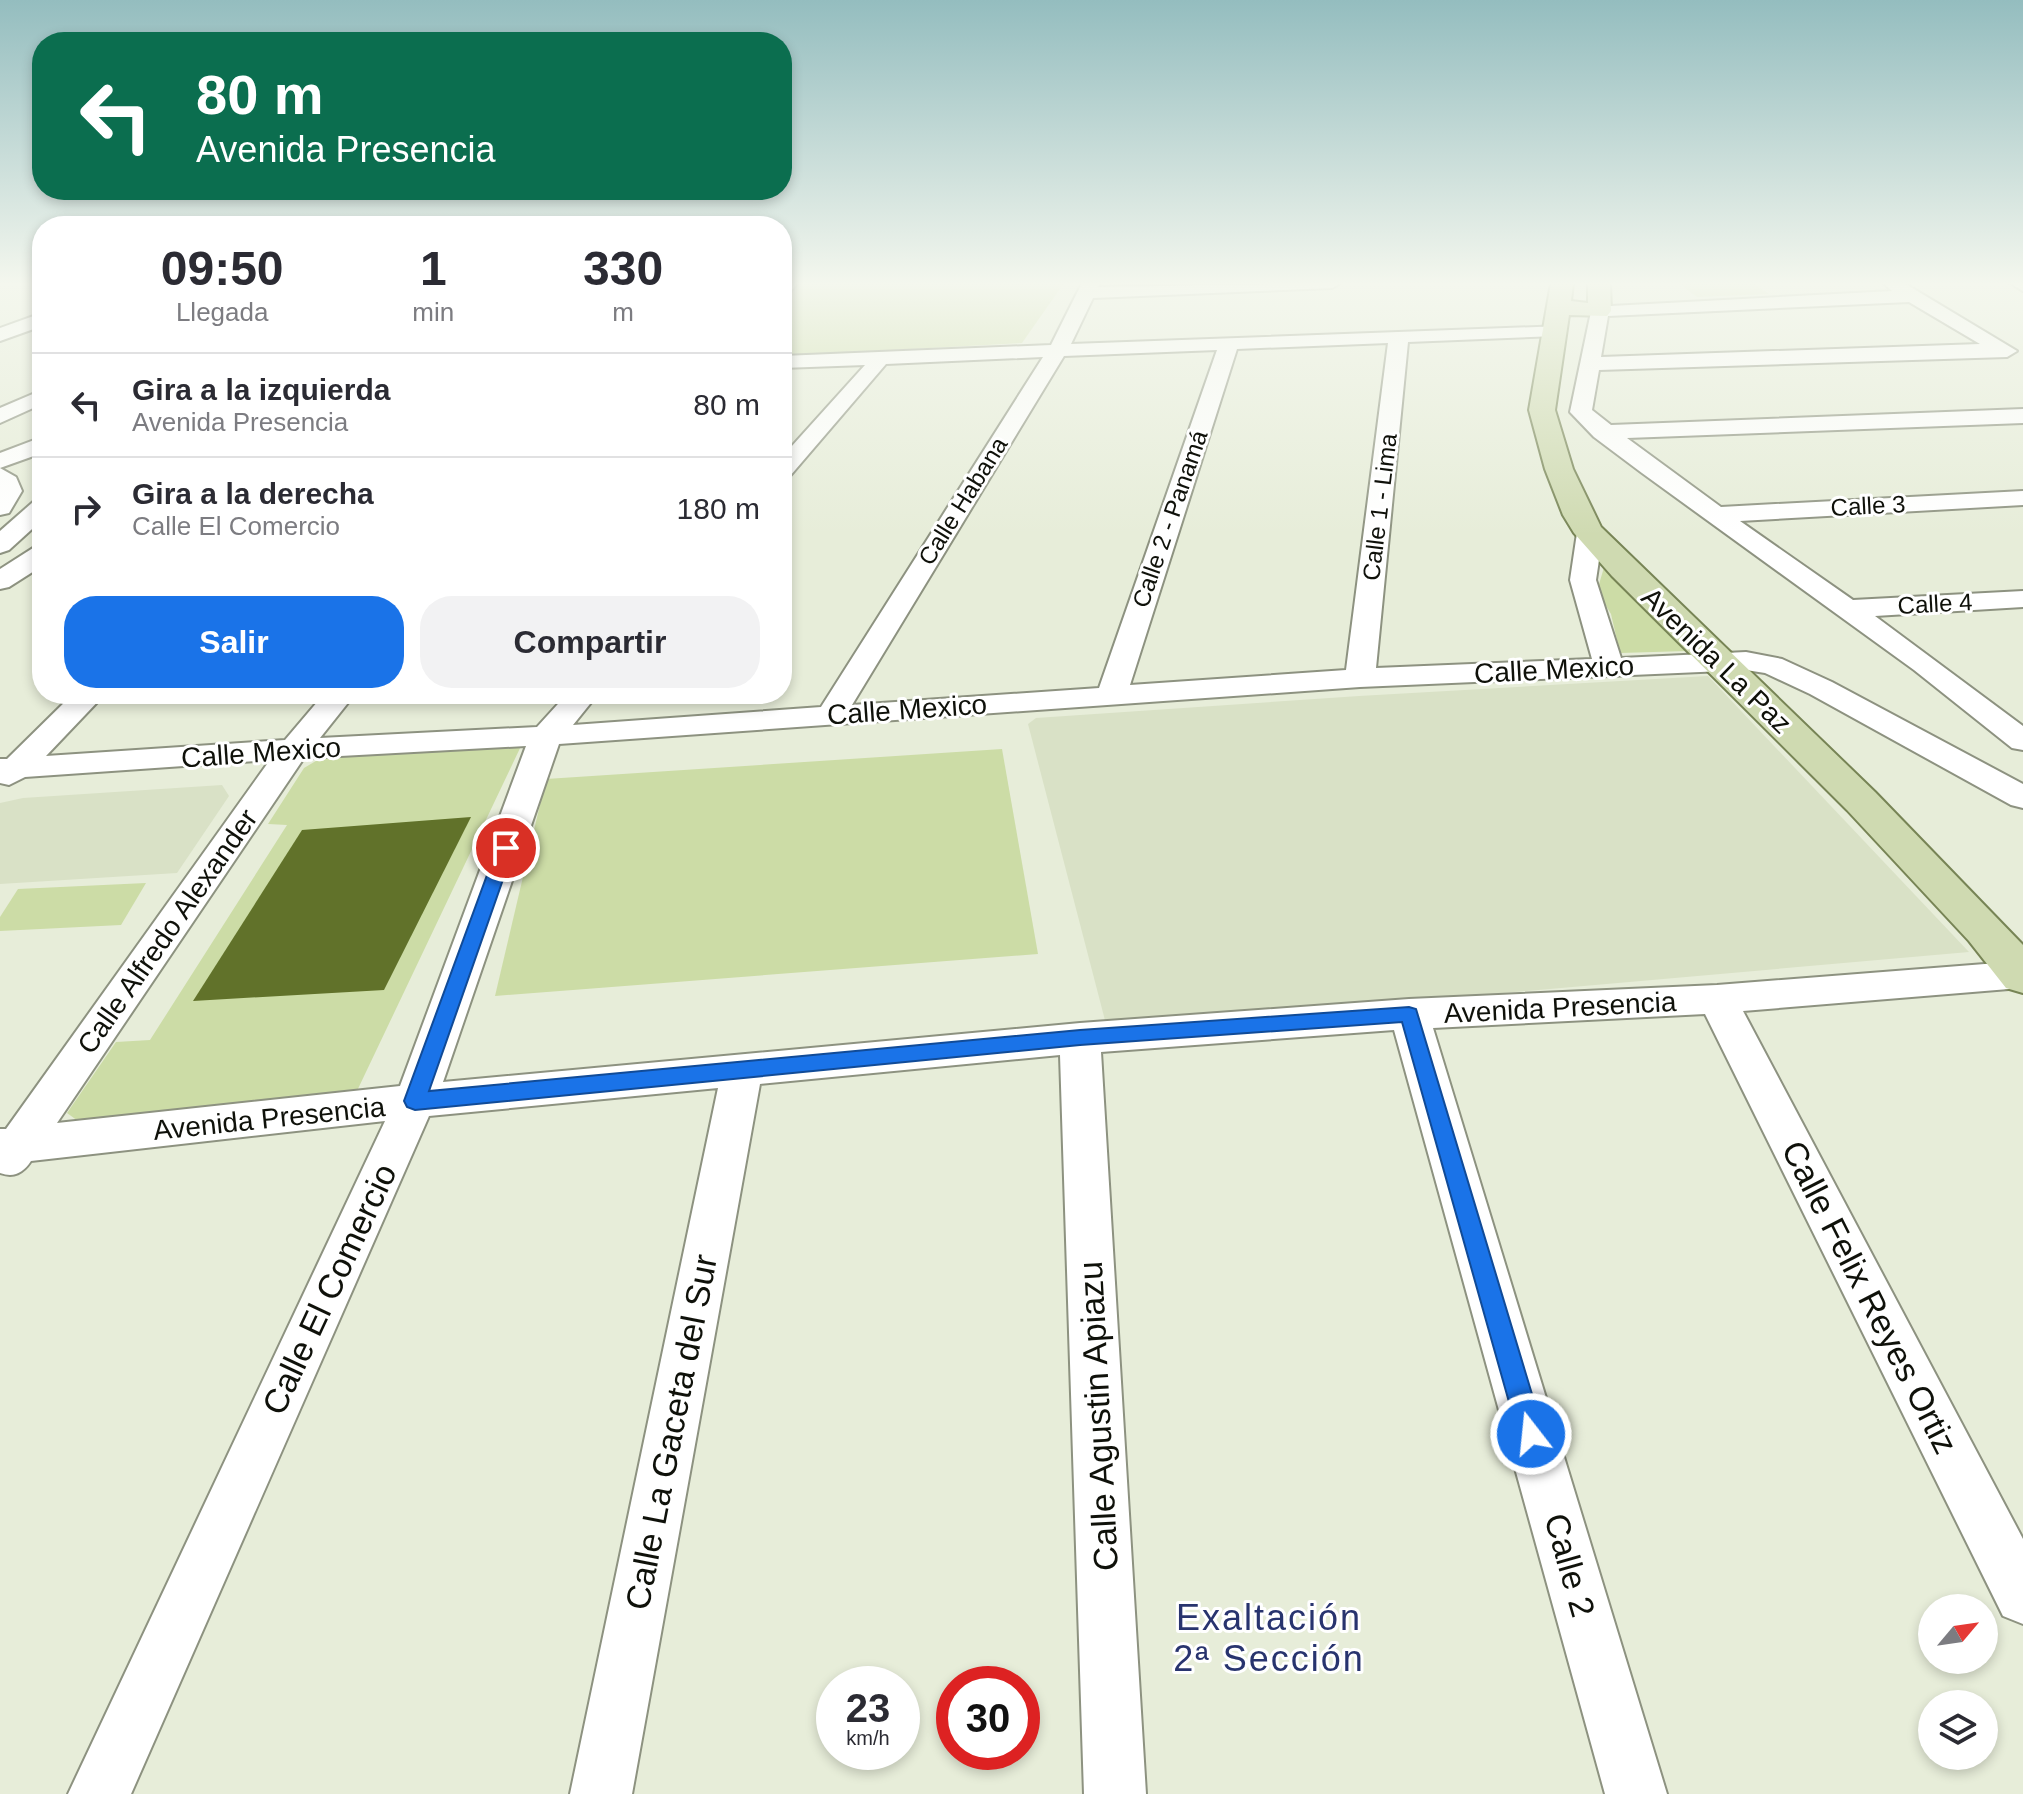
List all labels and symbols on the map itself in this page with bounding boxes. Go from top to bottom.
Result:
street label: Calle 2 - Panamá [1127,426,1213,611]
street label: Calle Habana [913,431,1013,570]
street label: Calle 1 - Lima [1357,431,1402,582]
street label: Calle 3 [1830,490,1906,521]
street label: Avenida La Paz [1636,581,1798,739]
street label: Calle 4 [1897,588,1973,619]
street label: Calle Mexico [1473,650,1635,689]
street label: Calle Mexico [826,688,988,731]
street label: Calle Mexico [180,731,342,774]
street label: Calle Alfredo Alexander [71,803,264,1059]
pin [472,814,540,882]
street label: Avenida Presencia [1443,986,1678,1029]
street label: Avenida Presencia [152,1091,387,1146]
street label: Calle Felix Reyes Ortiz [1775,1134,1965,1460]
street label: Calle El Comercio [254,1158,404,1420]
street label: Calle La Gaceta del Sur [618,1251,724,1613]
street label: Calle Agustin Apiazu [1071,1260,1125,1572]
position arrow [1489,1392,1573,1476]
street label: Calle 2 [1537,1509,1603,1621]
north arrow [1918,1594,1998,1674]
district label: Exaltación 2ª Sección [1173,1597,1365,1679]
speed limit sign: 30 [936,1666,1040,1770]

